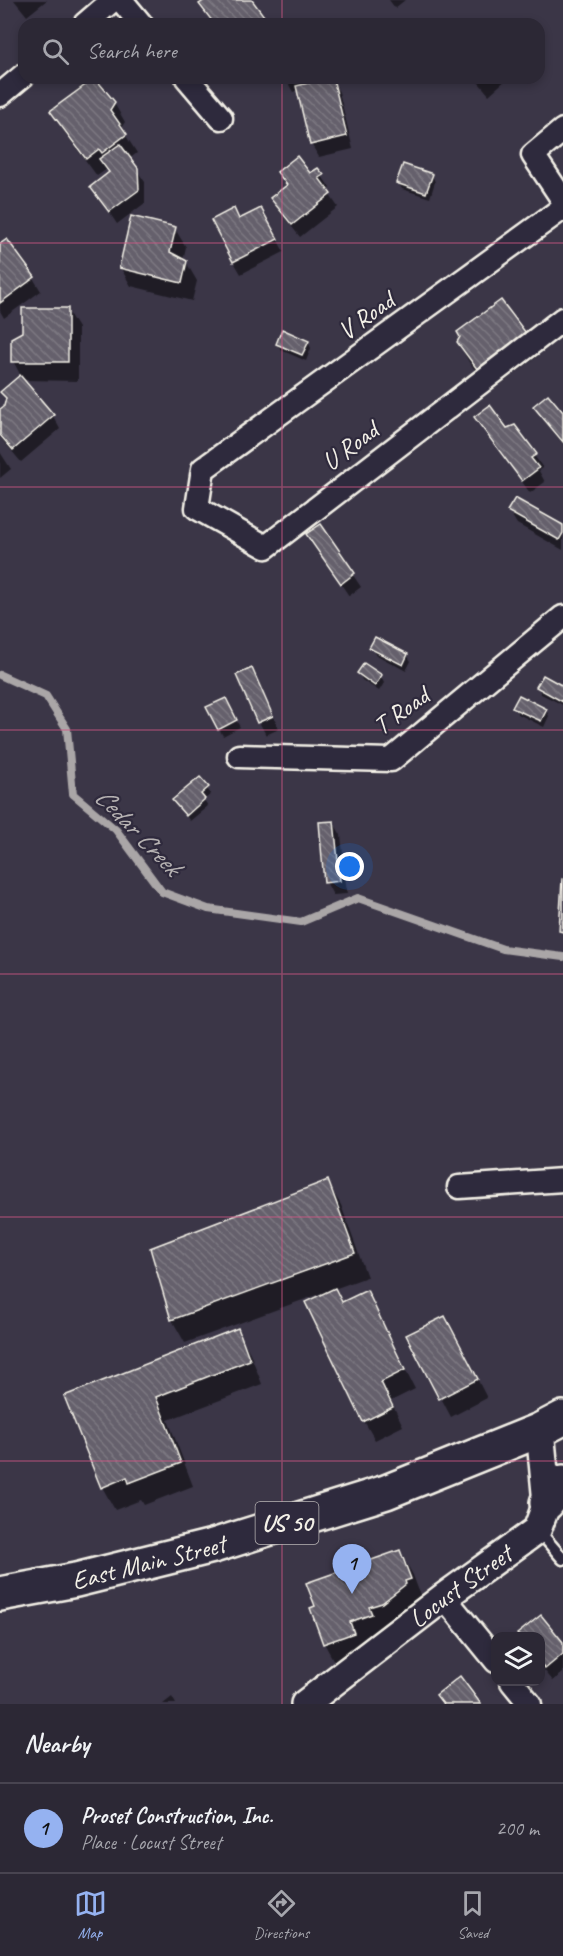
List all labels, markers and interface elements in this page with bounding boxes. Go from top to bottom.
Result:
search box [18,18,545,84]
icon: search [39,35,72,68]
text: Search here [87,37,177,65]
street label: V Road [331,282,404,348]
street label: U Road [315,412,388,478]
street label: T Road [367,678,438,742]
water label: Cedar Creek [88,780,192,886]
your location [335,852,364,881]
road number: US 50 [256,1502,318,1544]
street label: East Main Street [68,1526,233,1597]
street label: Locust Street [402,1535,521,1635]
pin: 1 [332,1544,372,1594]
map controls [491,1632,545,1686]
button: layers [491,1632,545,1686]
text: Nearby [24,1727,89,1760]
text: Proset Construction, Inc. [81,1802,273,1830]
text: 1 [39,1816,48,1841]
text: 200 m [496,1816,539,1841]
text: Place · Locust Street [81,1830,221,1855]
tab: Map [74,1887,107,1943]
tab: Directions [254,1887,309,1943]
tab: Saved [456,1887,489,1943]

